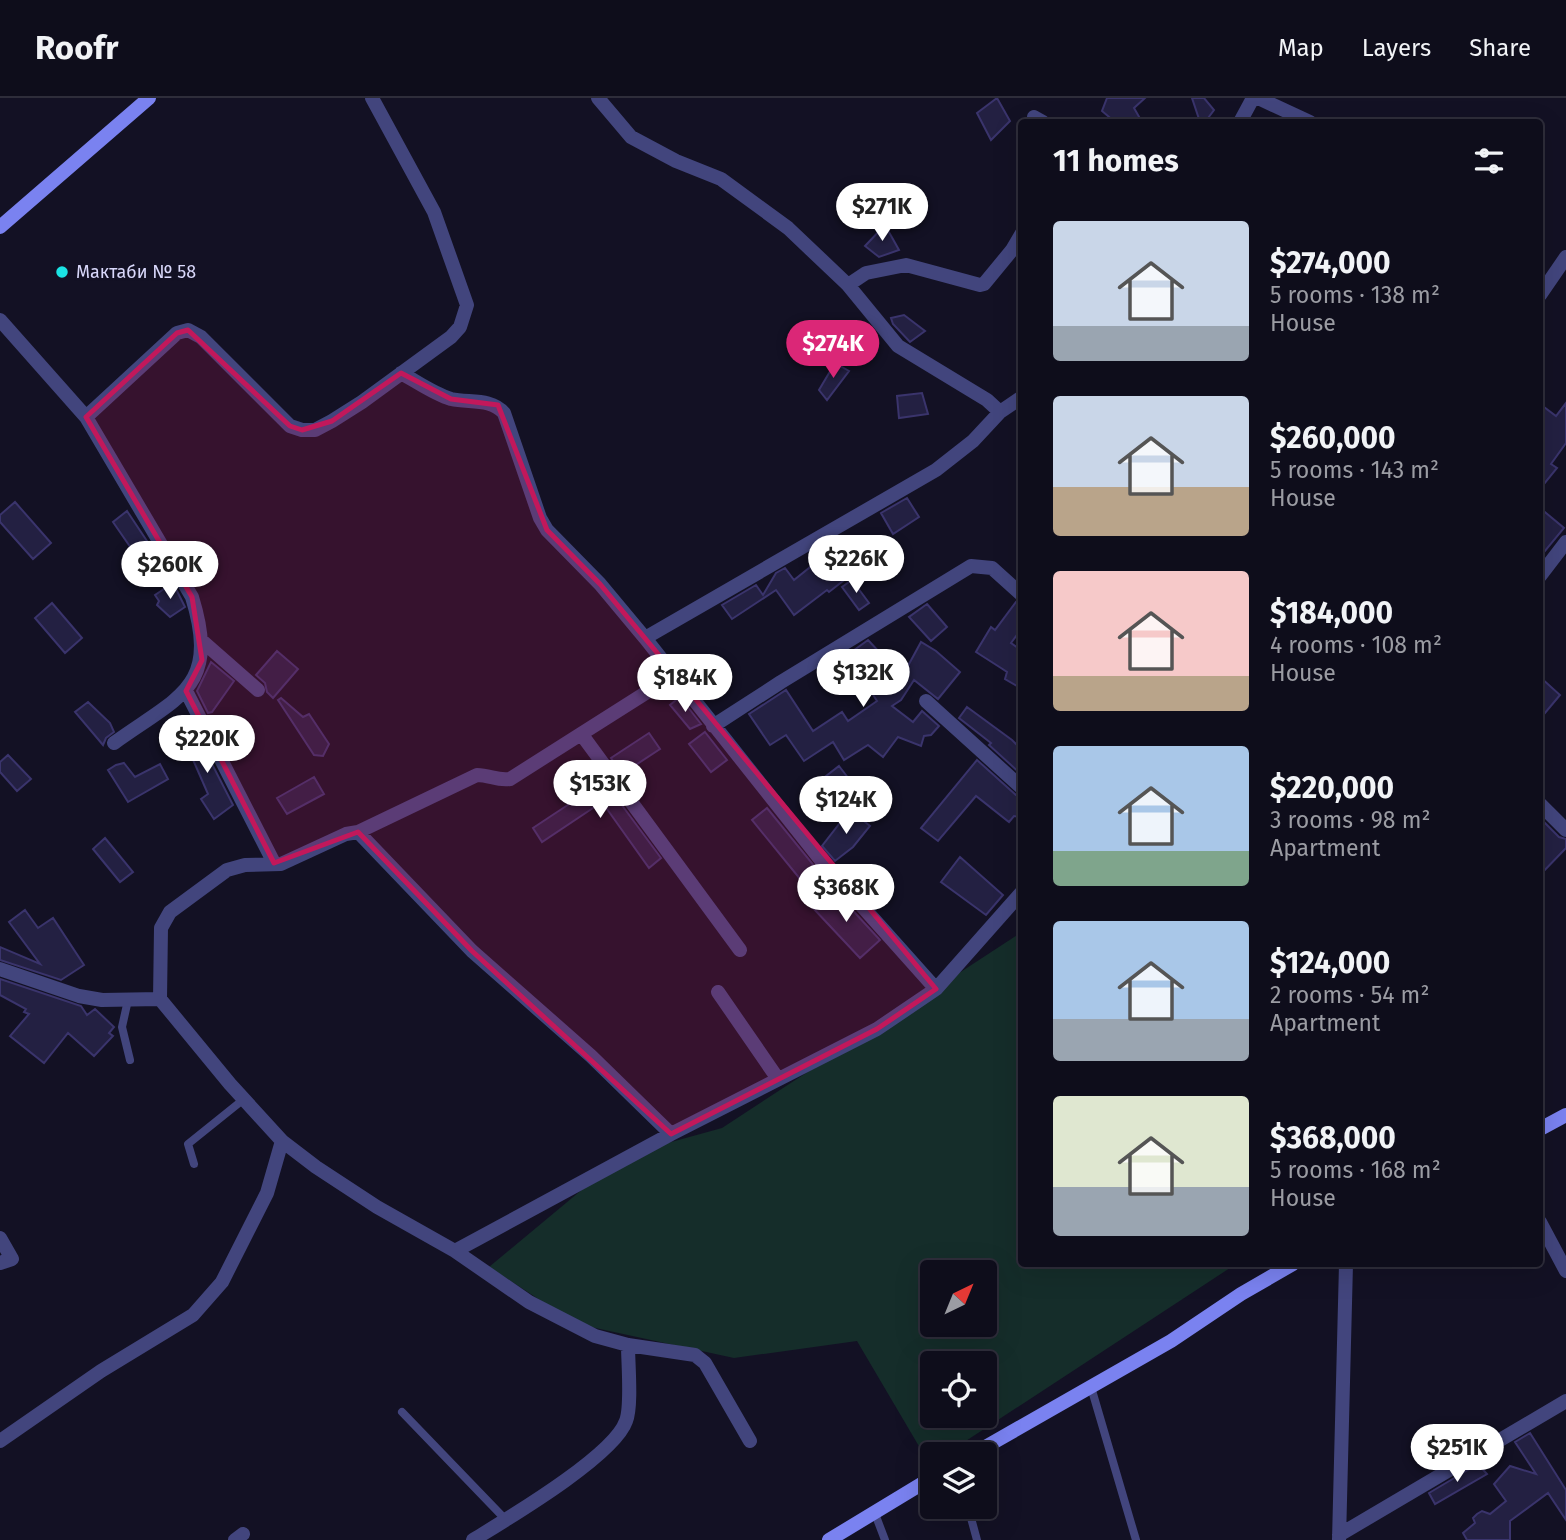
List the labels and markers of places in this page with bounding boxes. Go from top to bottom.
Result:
pin: $271K [833,184,931,243]
place label: Мактаби № 58 [76,261,196,283]
marker: Мактаби № 58 [54,264,70,280]
pin: $274K [784,320,882,380]
pin: $226K [807,536,905,595]
pin: $260K [121,542,219,601]
pin: $132K [814,650,912,709]
pin: $184K [636,654,734,714]
pin: $220K [158,716,256,775]
pin: $153K [551,760,649,820]
pin: $124K [797,776,895,836]
pin: $368K [797,864,895,924]
pin: $251K [1408,1424,1506,1484]

